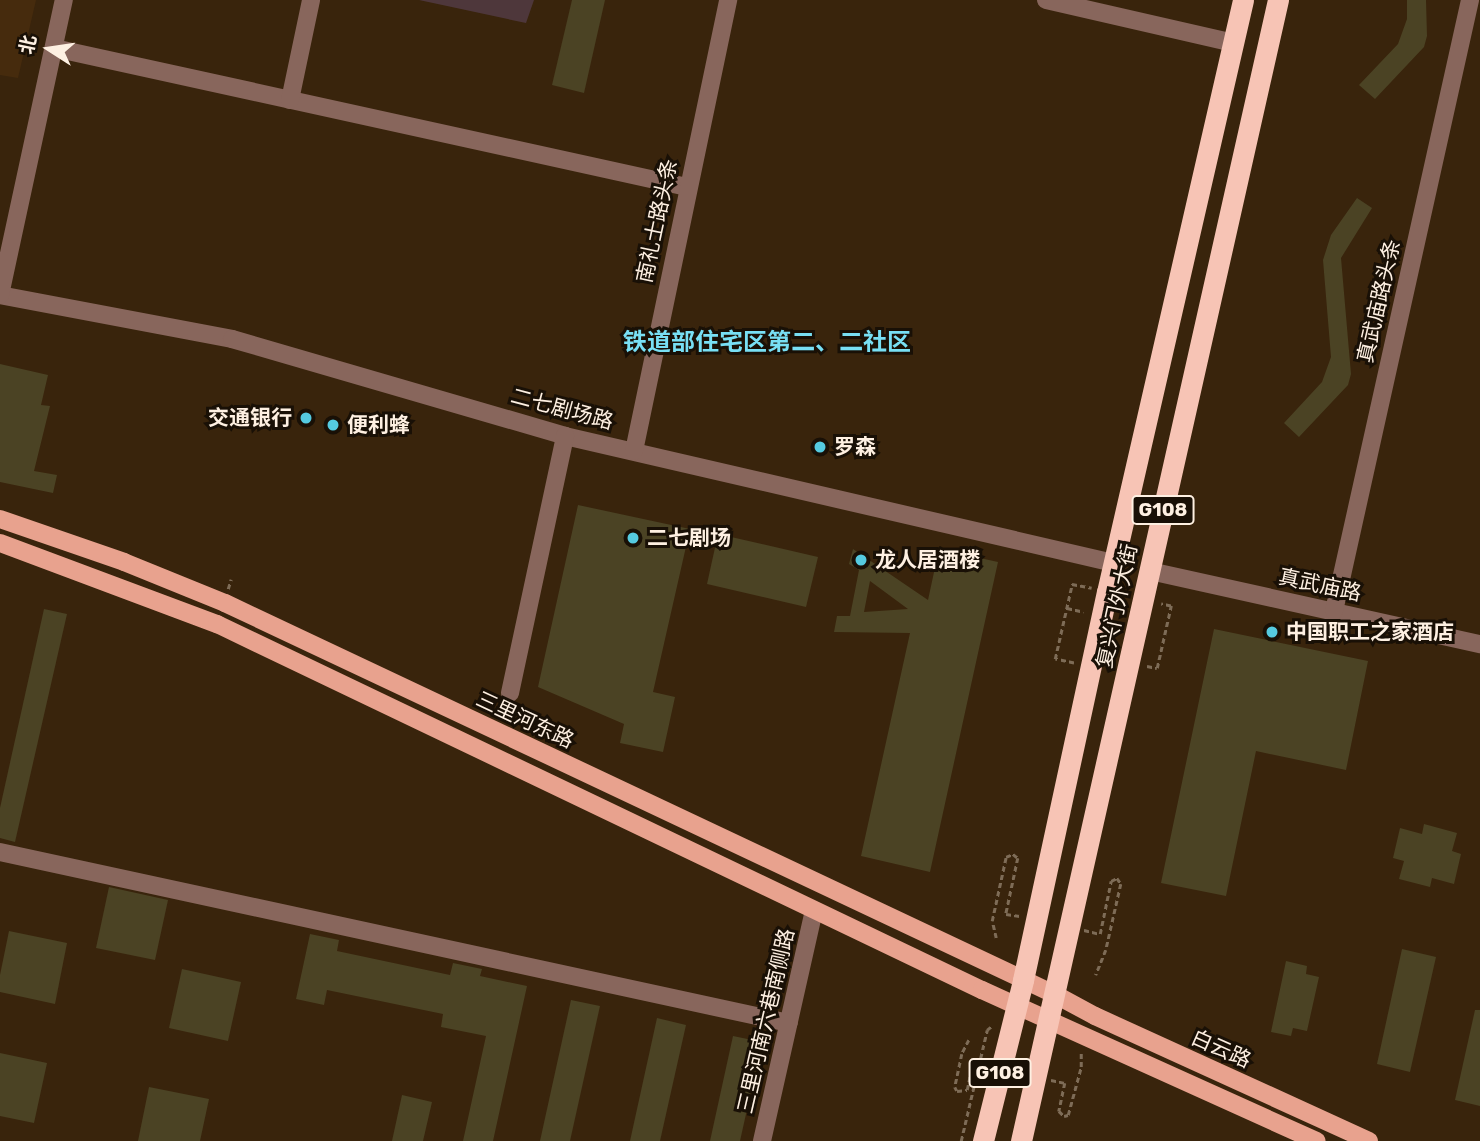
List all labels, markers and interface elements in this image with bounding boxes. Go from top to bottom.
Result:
north arrow [14,14,84,84]
text: 北 [15,33,41,56]
street label: 南礼士路头条 [632,157,682,285]
street label: 真武庙路头条 [1353,237,1405,365]
district label: 铁道部住宅区第二、二社区 [623,329,911,357]
street label: 二七剧场路 [508,383,616,435]
place label: 交通银行 [208,405,292,431]
marker: 交通银行 [298,410,314,426]
place label: 便利蜂 [347,412,410,438]
marker: 便利蜂 [325,417,341,433]
place label: 罗森 [834,434,876,460]
marker: 罗森 [812,439,828,455]
road number: G108 [1132,495,1194,526]
place label: 二七剧场 [647,525,731,551]
marker: 二七剧场 [625,530,641,546]
street label: 复兴门外大街 [1092,542,1142,670]
place label: 龙人居酒楼 [875,547,980,573]
marker: 龙人居酒楼 [853,552,869,568]
street label: 真武庙路 [1276,564,1364,606]
place label: 中国职工之家酒店 [1286,619,1454,645]
marker: 中国职工之家酒店 [1264,624,1280,640]
street label: 三里河东路 [472,686,578,754]
street label: 三里河南六巷南侧路 [732,926,800,1116]
street label: 白云路 [1187,1025,1255,1073]
road number: G108 [968,1058,1032,1088]

